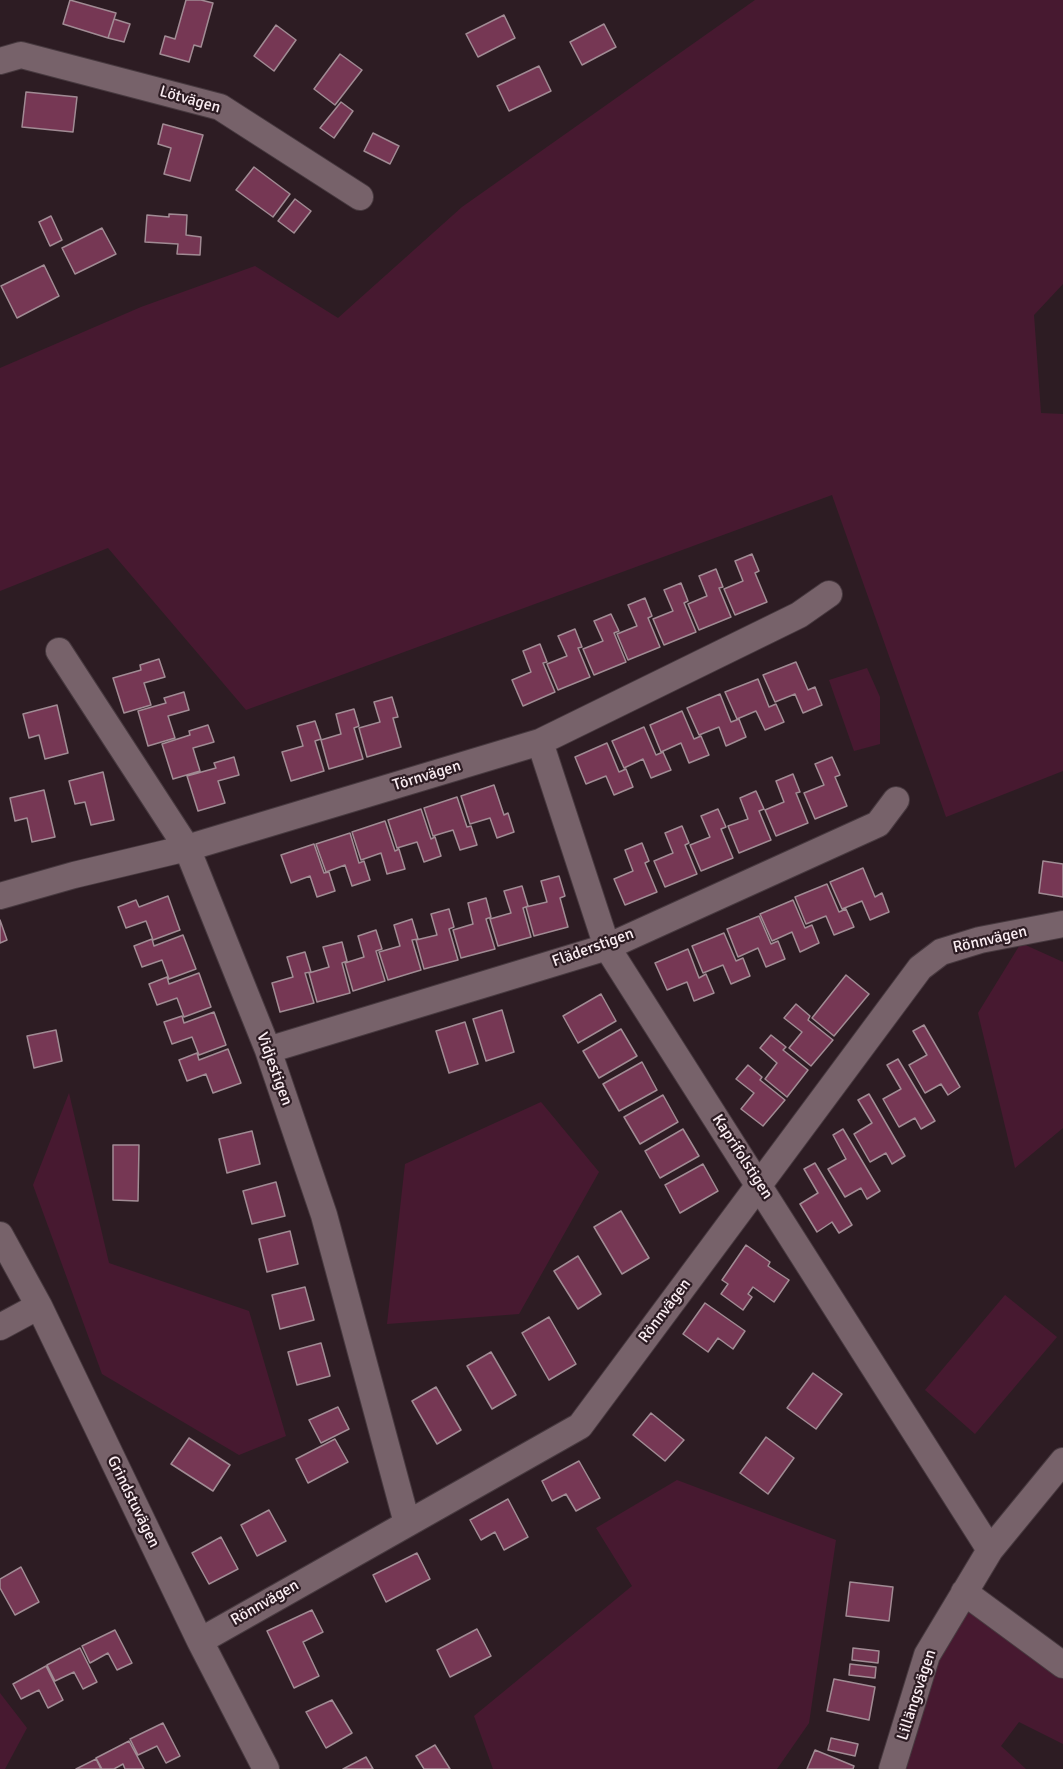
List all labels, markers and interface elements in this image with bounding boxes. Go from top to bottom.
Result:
street label: Lötvägen [157,82,223,118]
street label: Törnvägen [391,757,463,795]
street label: Rönnvägen [951,922,1029,958]
street label: Fläderstigen [549,924,637,972]
street label: Vidjestigen [252,1030,296,1108]
street label: Kaprifolstigen [708,1111,776,1203]
street label: Rönnvägen [635,1275,695,1347]
street label: Grindstuvägen [102,1453,164,1551]
street label: Rönnvägen [228,1576,302,1630]
street label: Lillängsvägen [893,1647,941,1743]

